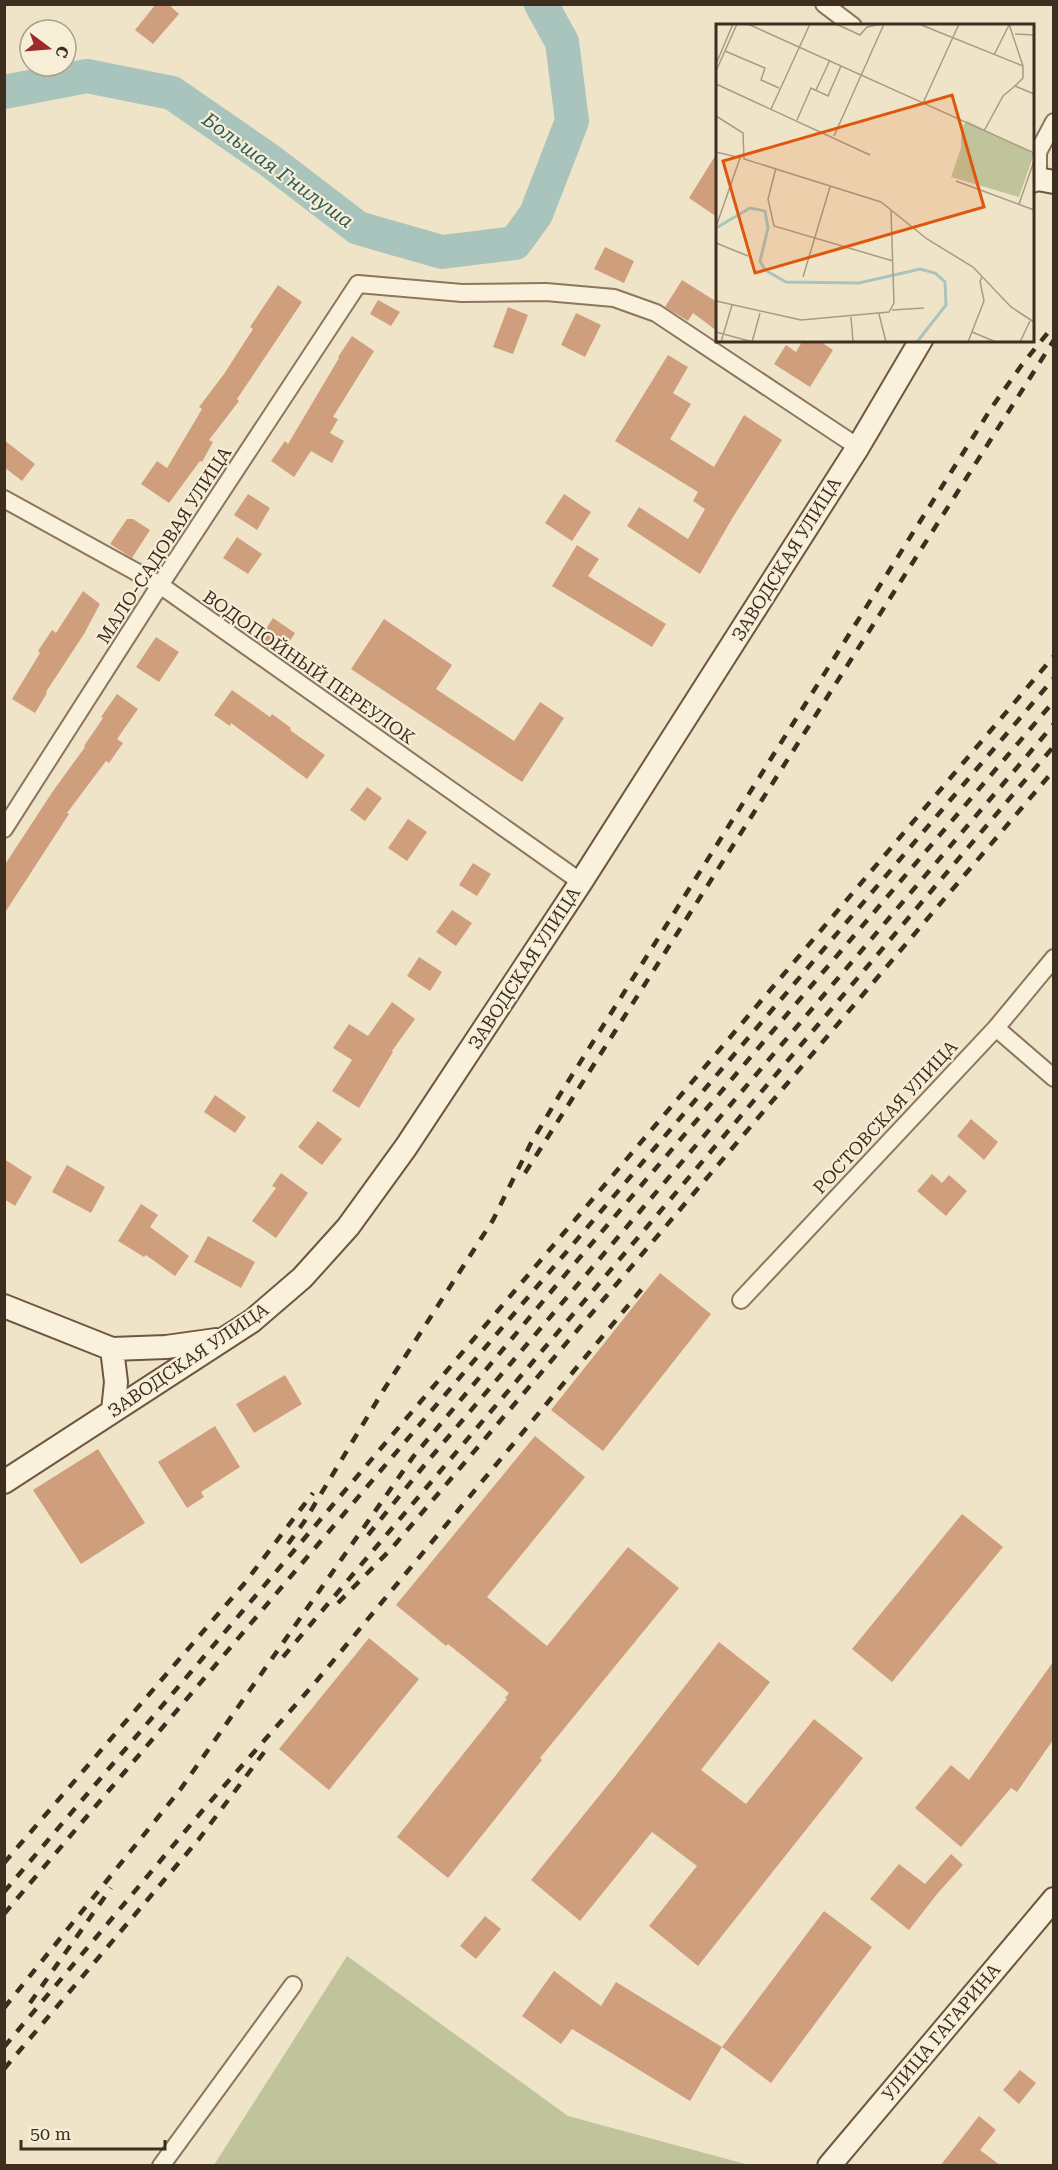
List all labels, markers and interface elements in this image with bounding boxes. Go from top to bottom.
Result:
north arrow [18,18,78,78]
inset map [716,24,1034,342]
text: С [51,44,73,60]
water label: Большая Гнилуша [197,107,358,233]
street label: МАЛО-САДОВАЯ УЛИЦА [92,442,236,647]
street label: ЗАВОДСКАЯ УЛИЦА [727,473,845,645]
street label: ВОДОПОЙНЫЙ ПЕРЕУЛОК [199,586,419,748]
street label: ЗАВОДСКАЯ УЛИЦА [464,883,585,1053]
street label: РОСТОВСКАЯ УЛИЦА [809,1036,962,1198]
street label: ЗАВОДСКАЯ УЛИЦА [104,1298,273,1422]
street label: УЛИЦА ГАГАРИНА [878,1959,1005,2105]
scale bar [21,2113,165,2151]
text: 50 m [30,2123,71,2144]

